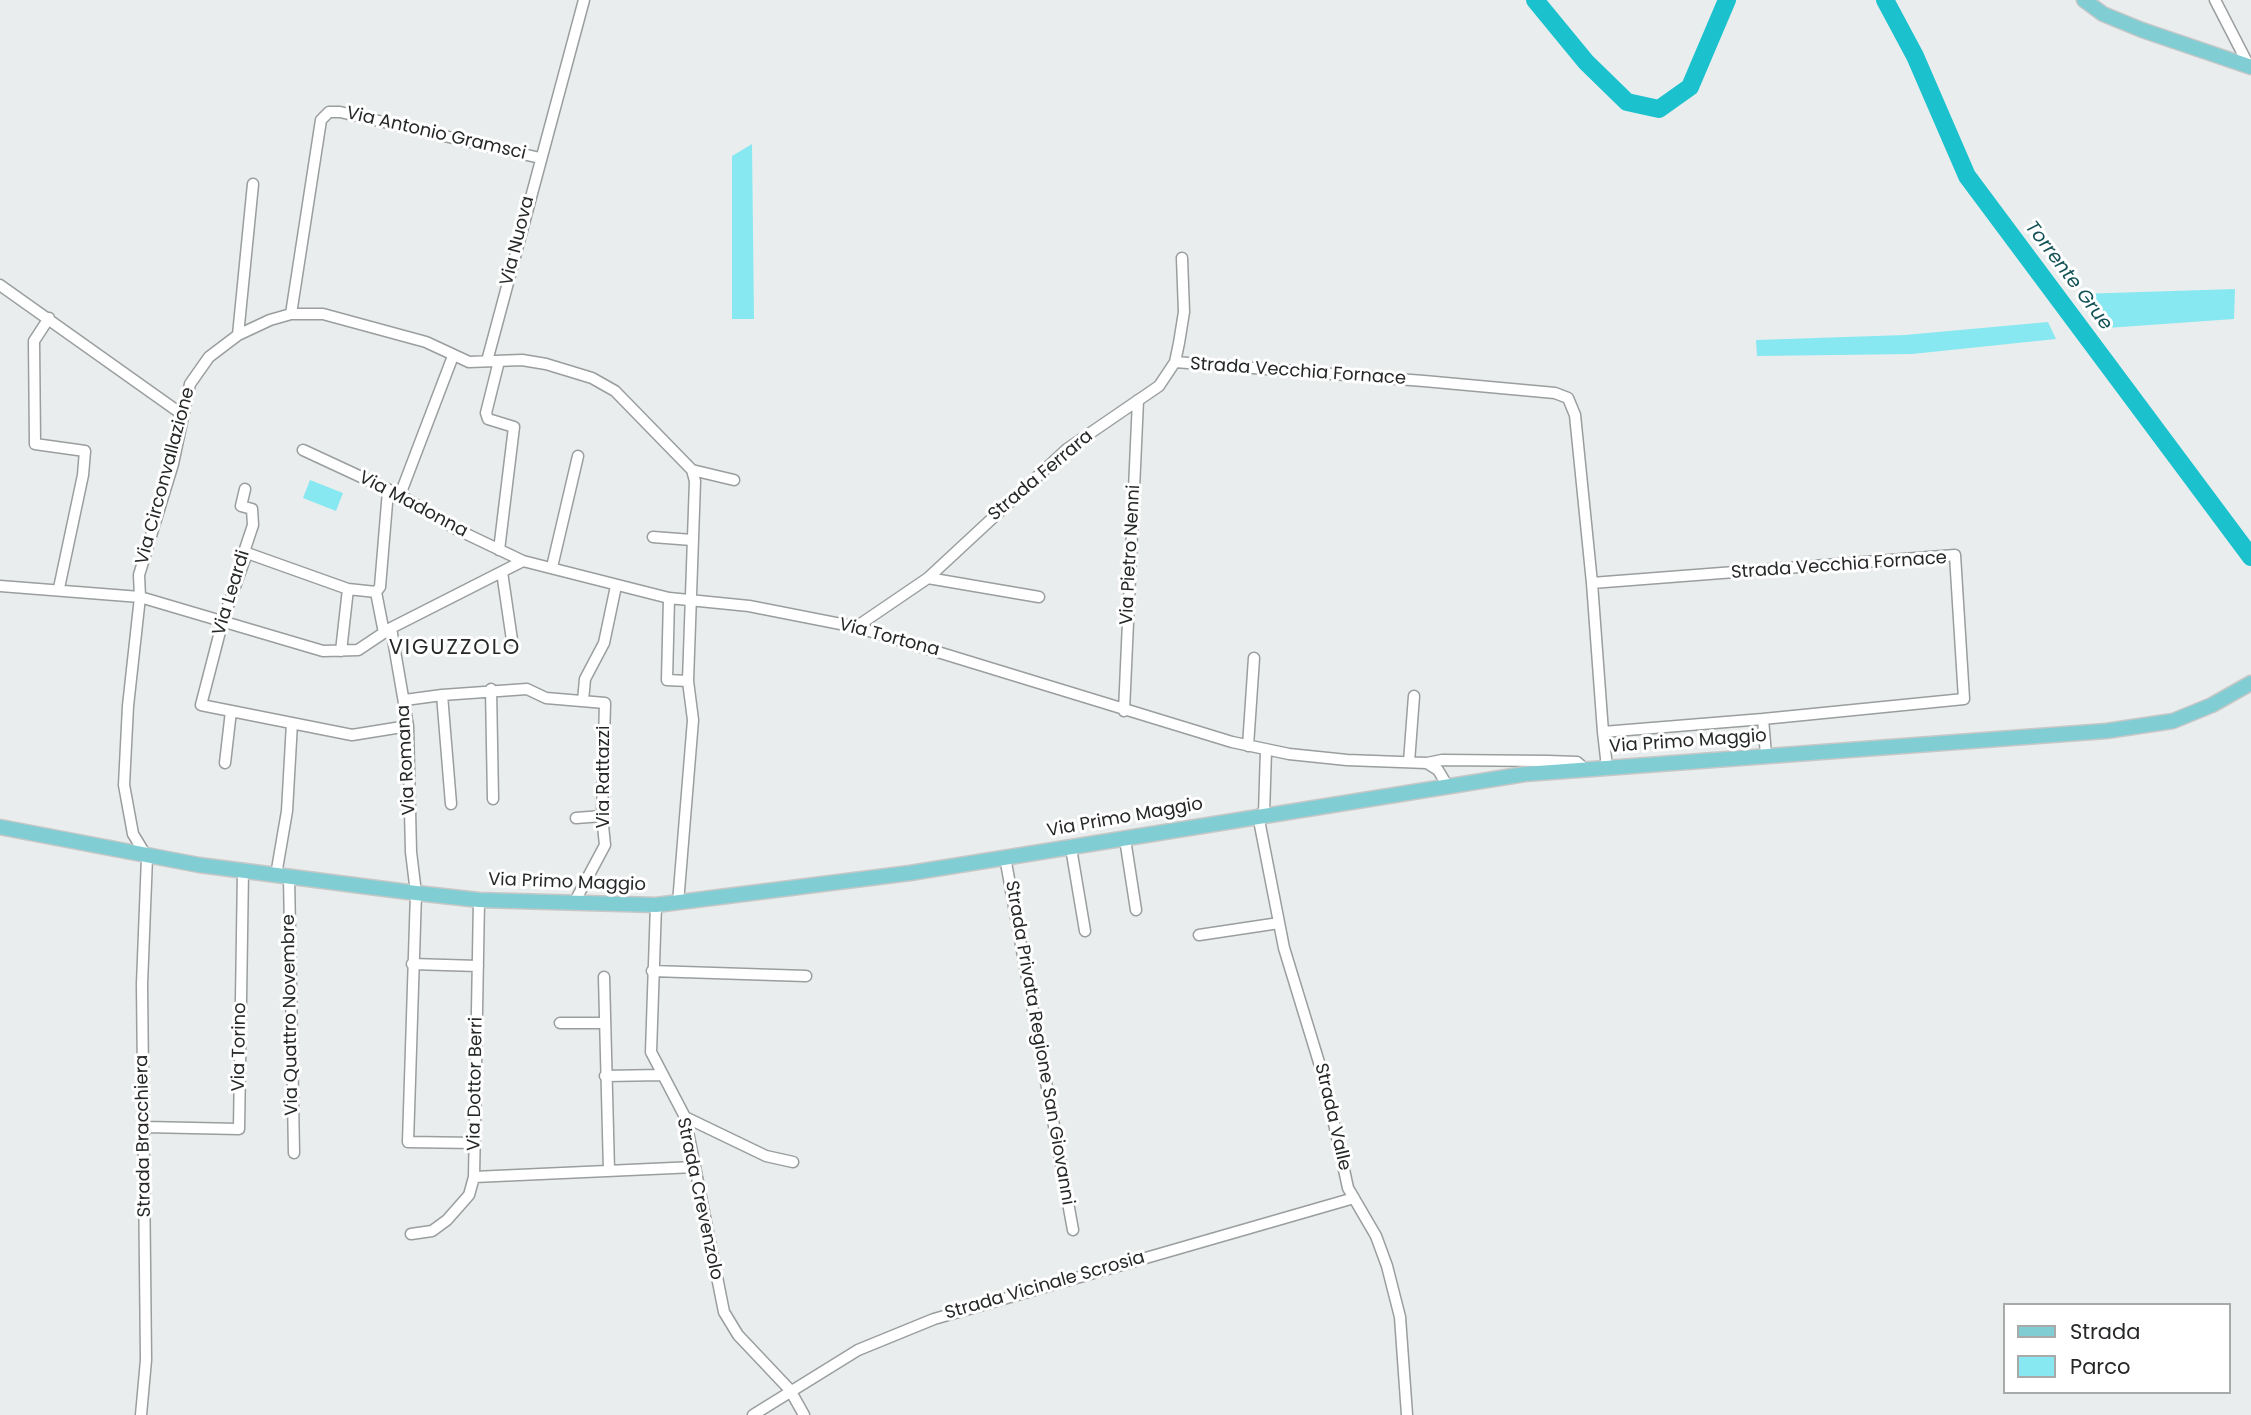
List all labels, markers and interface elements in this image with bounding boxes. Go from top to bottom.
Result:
street label: Via Antonio Gramsci [344,103,528,165]
street label: Via Nuova [496,194,540,288]
water label: Torrente Grue [2020,217,2116,335]
street label: Strada Vecchia Fornace [1189,354,1407,390]
street label: Via Circonvallazione [132,385,200,567]
street label: Strada Ferrara [984,426,1098,526]
street label: Via Madonna [355,467,471,543]
street label: Via Pietro Nenni [1117,484,1145,626]
street label: Via Leardi [209,548,255,638]
street label: Strada Vecchia Fornace [1730,548,1948,584]
street label: Via Tortona [836,614,942,662]
district label: VIGUZZOLO [390,636,520,662]
street label: Via Romana [393,704,421,816]
street label: Via Rattazzi [593,726,615,828]
street label: Via Primo Maggio [1608,726,1768,758]
street label: Via Primo Maggio [1045,794,1205,842]
street label: Via Primo Maggio [488,869,646,897]
street label: Strada Privata Regione San Giovanni [1000,879,1078,1207]
street label: Via Quattro Novembre [278,914,304,1116]
street label: Via Torino [228,1002,252,1092]
street label: Via Dottor Berri [464,1017,488,1151]
street label: Strada Bracchiera [132,1054,156,1218]
street label: Strada Valle [1309,1061,1355,1173]
street label: Strada Crevenzolo [671,1116,727,1282]
street label: Strada Vicinale Scrosia [943,1247,1147,1325]
legend [2002,1303,2230,1394]
text: Strada [2070,1317,2140,1346]
text: Parco [2070,1352,2130,1381]

